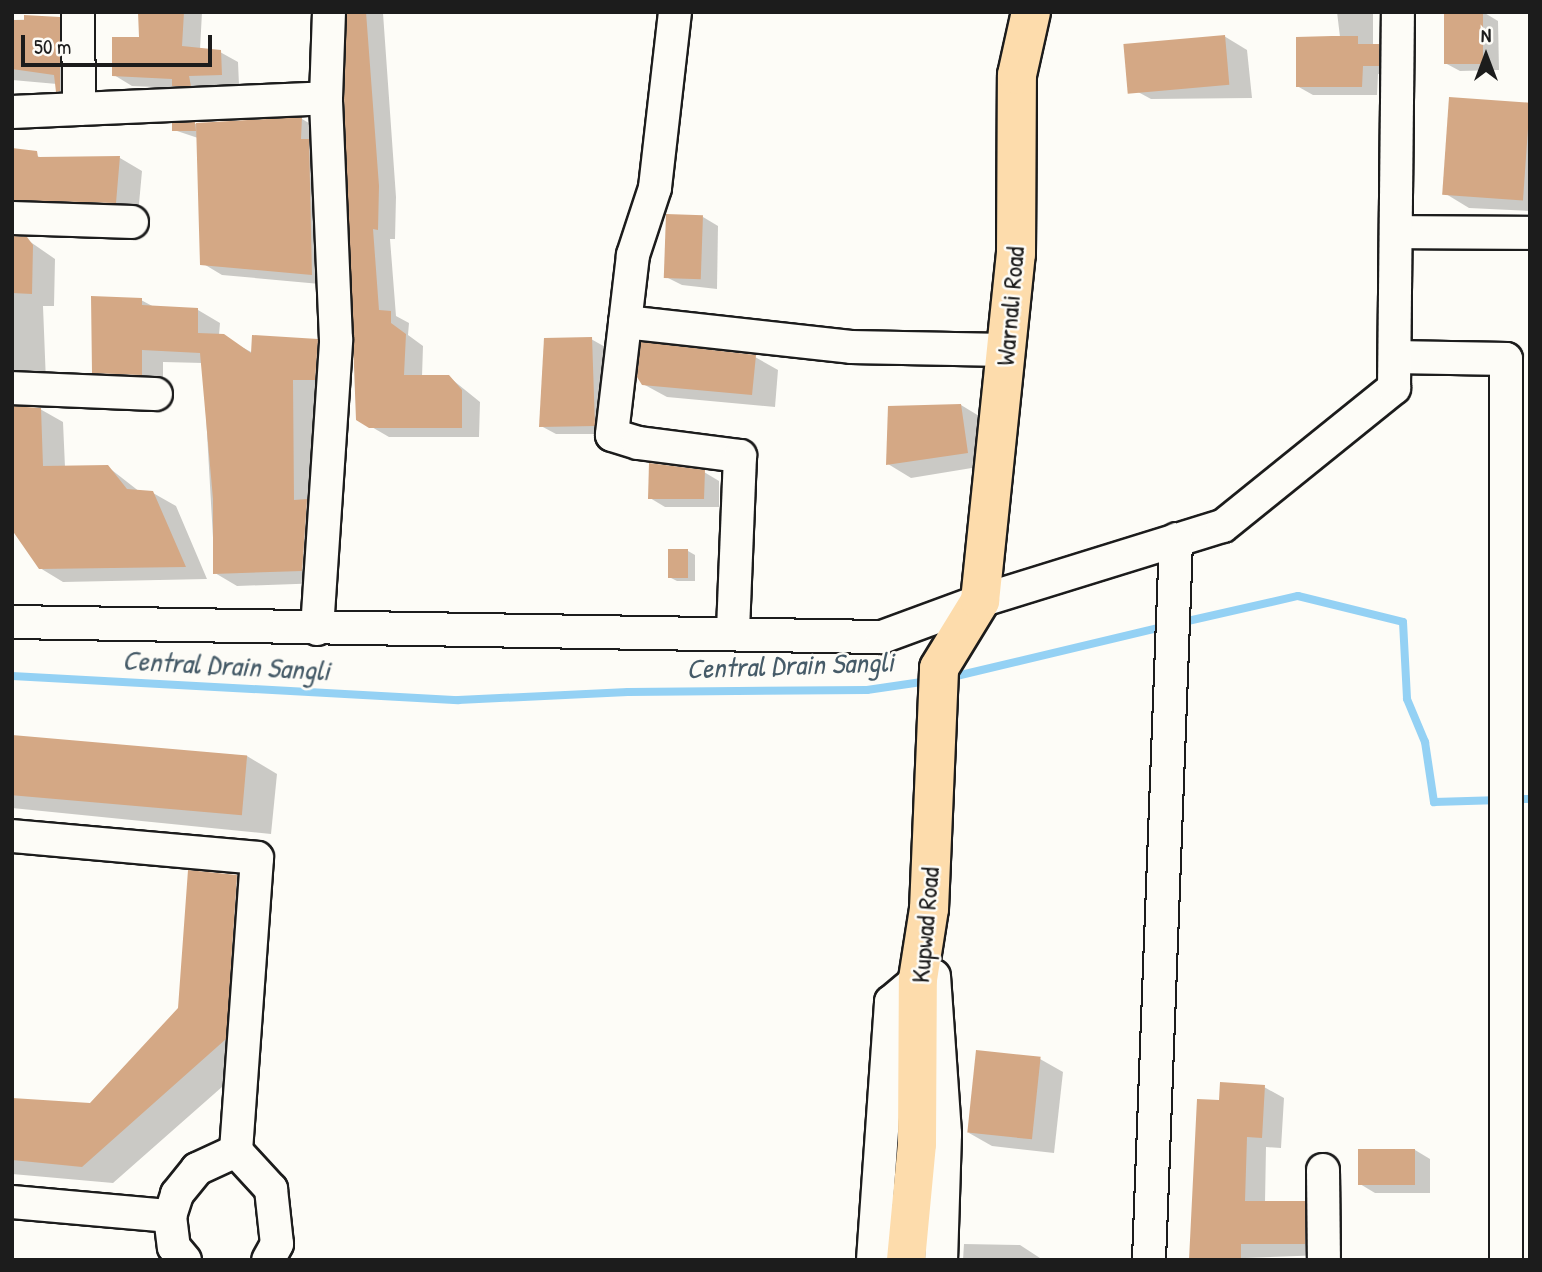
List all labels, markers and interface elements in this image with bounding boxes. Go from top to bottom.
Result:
scale bar [24,21,215,65]
north arrow [1451,21,1521,91]
text: N [1481,22,1491,48]
text: 50 m [34,32,71,61]
street label: Warnali Road [989,245,1031,367]
water label: Central Drain Sangli [122,643,330,687]
water label: Central Drain Sangli [686,645,894,685]
street label: Kupwad Road [904,866,946,984]

